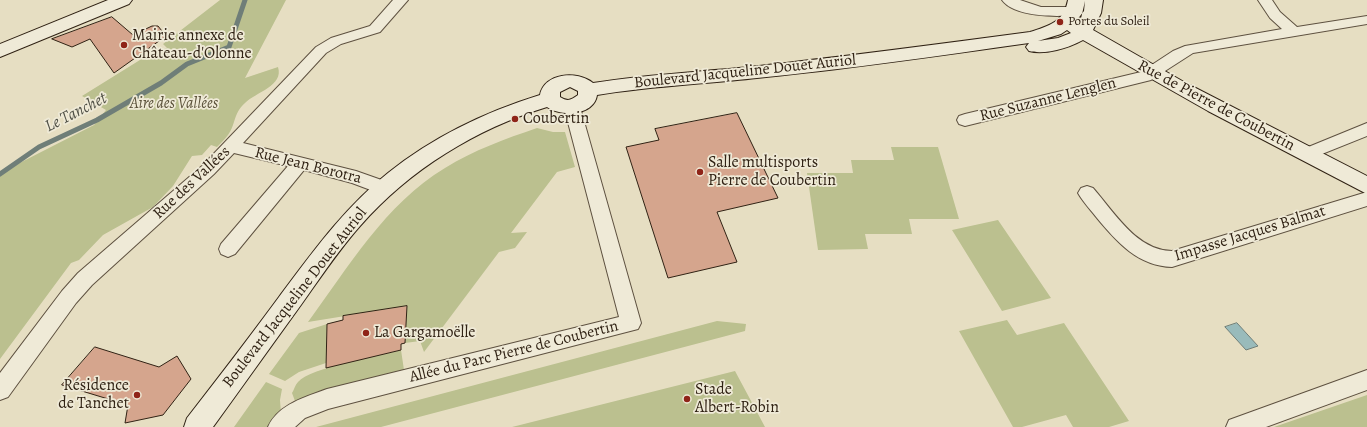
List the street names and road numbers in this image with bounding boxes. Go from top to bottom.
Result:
street label: Boulevard Jacqueline Douet Auriol [633,51,857,93]
street label: Rue de Pierre de Coubertin [1134,56,1298,156]
street label: Rue Suzanne Lenglen [978,74,1118,126]
street label: Rue des Vallées [150,143,234,223]
street label: Rue Jean Borotra [253,143,363,189]
street label: Impasse Jacques Balmat [1172,202,1328,266]
street label: Boulevard Jacqueline Douet Auriol [219,204,371,392]
street label: Allée du Parc Pierre de Coubertin [408,317,620,387]

